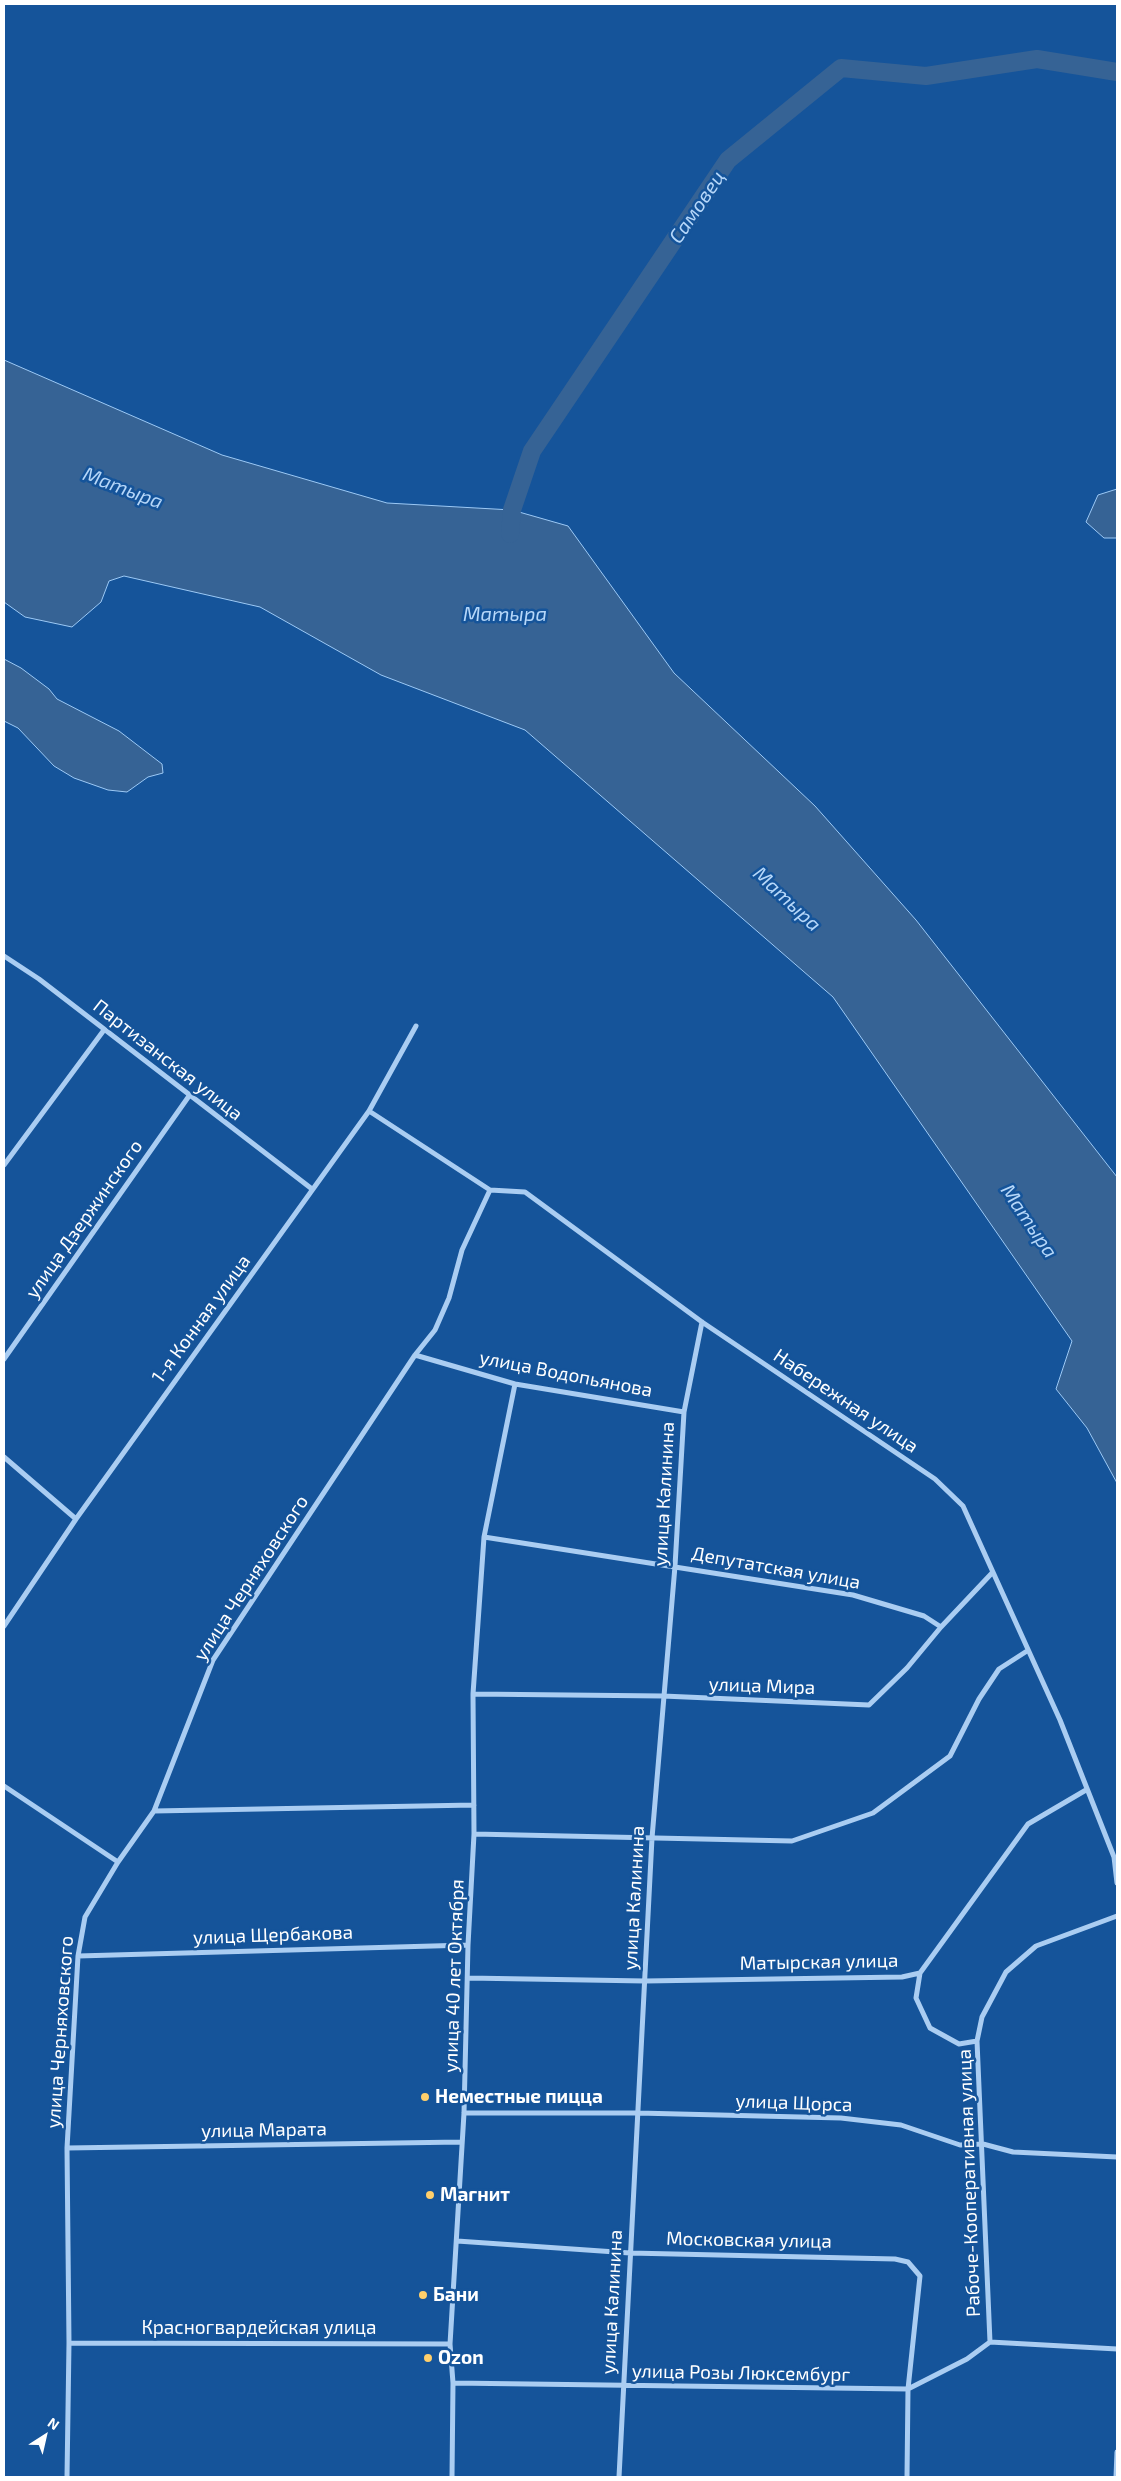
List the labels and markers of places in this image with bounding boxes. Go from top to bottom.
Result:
place label: Неместные пицца [435,2086,603,2108]
marker: Неместные пицца [419,2091,431,2103]
place label: Магнит [440,2184,510,2206]
marker: Магнит [424,2189,436,2201]
place label: Бани [433,2284,479,2306]
marker: Бани [417,2289,429,2301]
place label: Ozon [438,2347,484,2369]
marker: Ozon [422,2352,434,2364]

